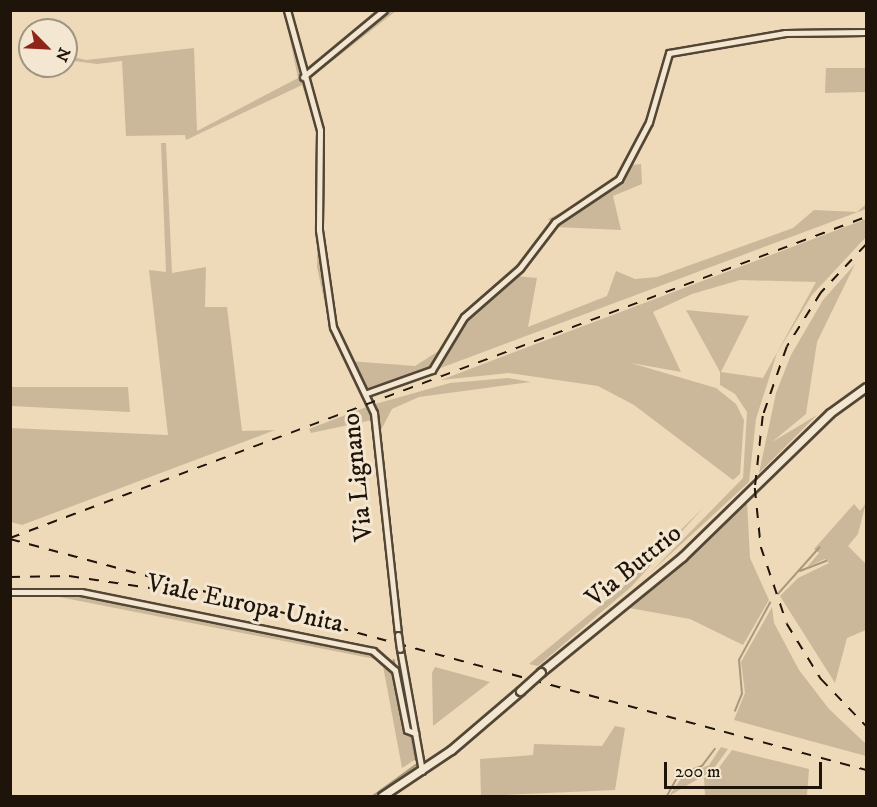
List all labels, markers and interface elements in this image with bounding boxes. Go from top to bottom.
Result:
north arrow [18,18,78,78]
text: N [51,44,74,65]
street label: Via Lignano [336,411,380,543]
street label: Via Buttrio [580,518,688,614]
street label: Viale Europa Unita [144,568,346,640]
scale bar [667,750,824,788]
text: 200 m [675,761,721,783]

